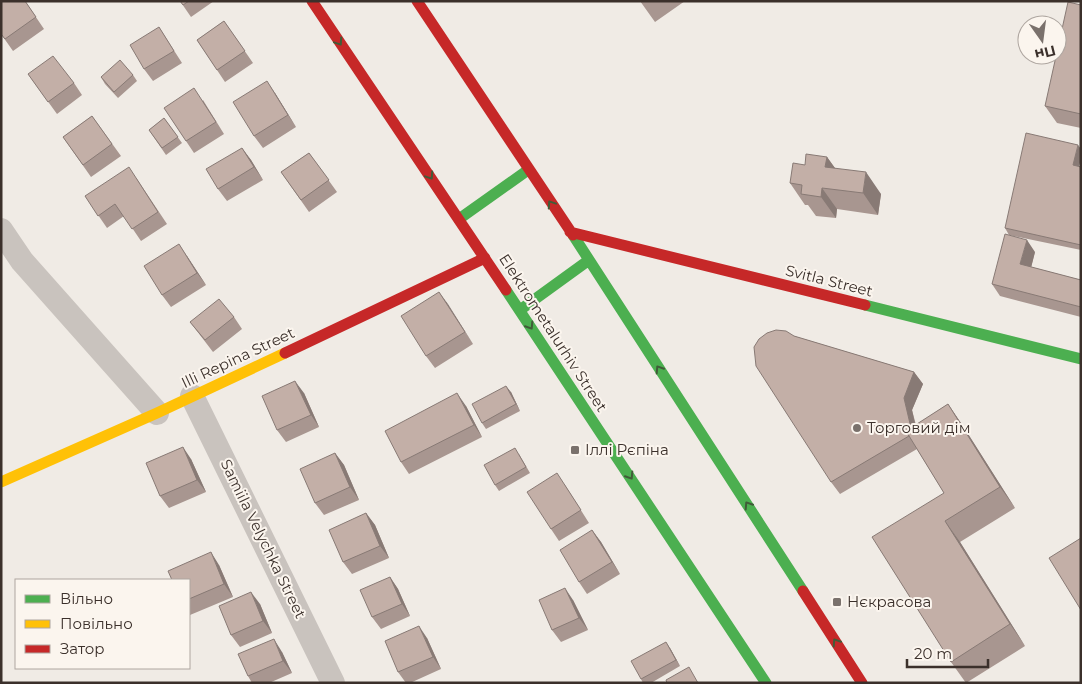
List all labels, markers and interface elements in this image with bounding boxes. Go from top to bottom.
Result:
north arrow [1017,15,1067,65]
one-way arrow [333,36,342,45]
text: Пн [1033,41,1058,64]
one-way arrow [424,171,433,180]
one-way arrow [548,200,557,209]
street label: Elektrometalurhiv Street [495,250,612,415]
street label: Svitla Street [783,260,875,301]
one-way arrow [524,320,533,330]
street label: Illi Repina Street [178,323,298,392]
one-way arrow [656,365,666,374]
place label: Торговий дім [867,418,971,437]
marker: Торговий дім [851,422,863,434]
place label: Іллі Рєпіна [585,440,669,459]
marker: Іллі Рєпіна [569,444,581,456]
street label: Samiila Velychka Street [217,456,310,622]
one-way arrow [623,471,633,480]
one-way arrow [744,502,754,511]
legend [15,579,190,669]
text: Вільно [60,589,113,608]
place label: Нєкрасова [847,592,931,611]
marker: Нєкрасова [831,596,843,608]
text: Повільно [60,614,133,633]
scale bar [907,636,988,668]
one-way arrow [833,638,842,647]
text: Затор [60,639,105,658]
text: 20 m [914,644,952,663]

